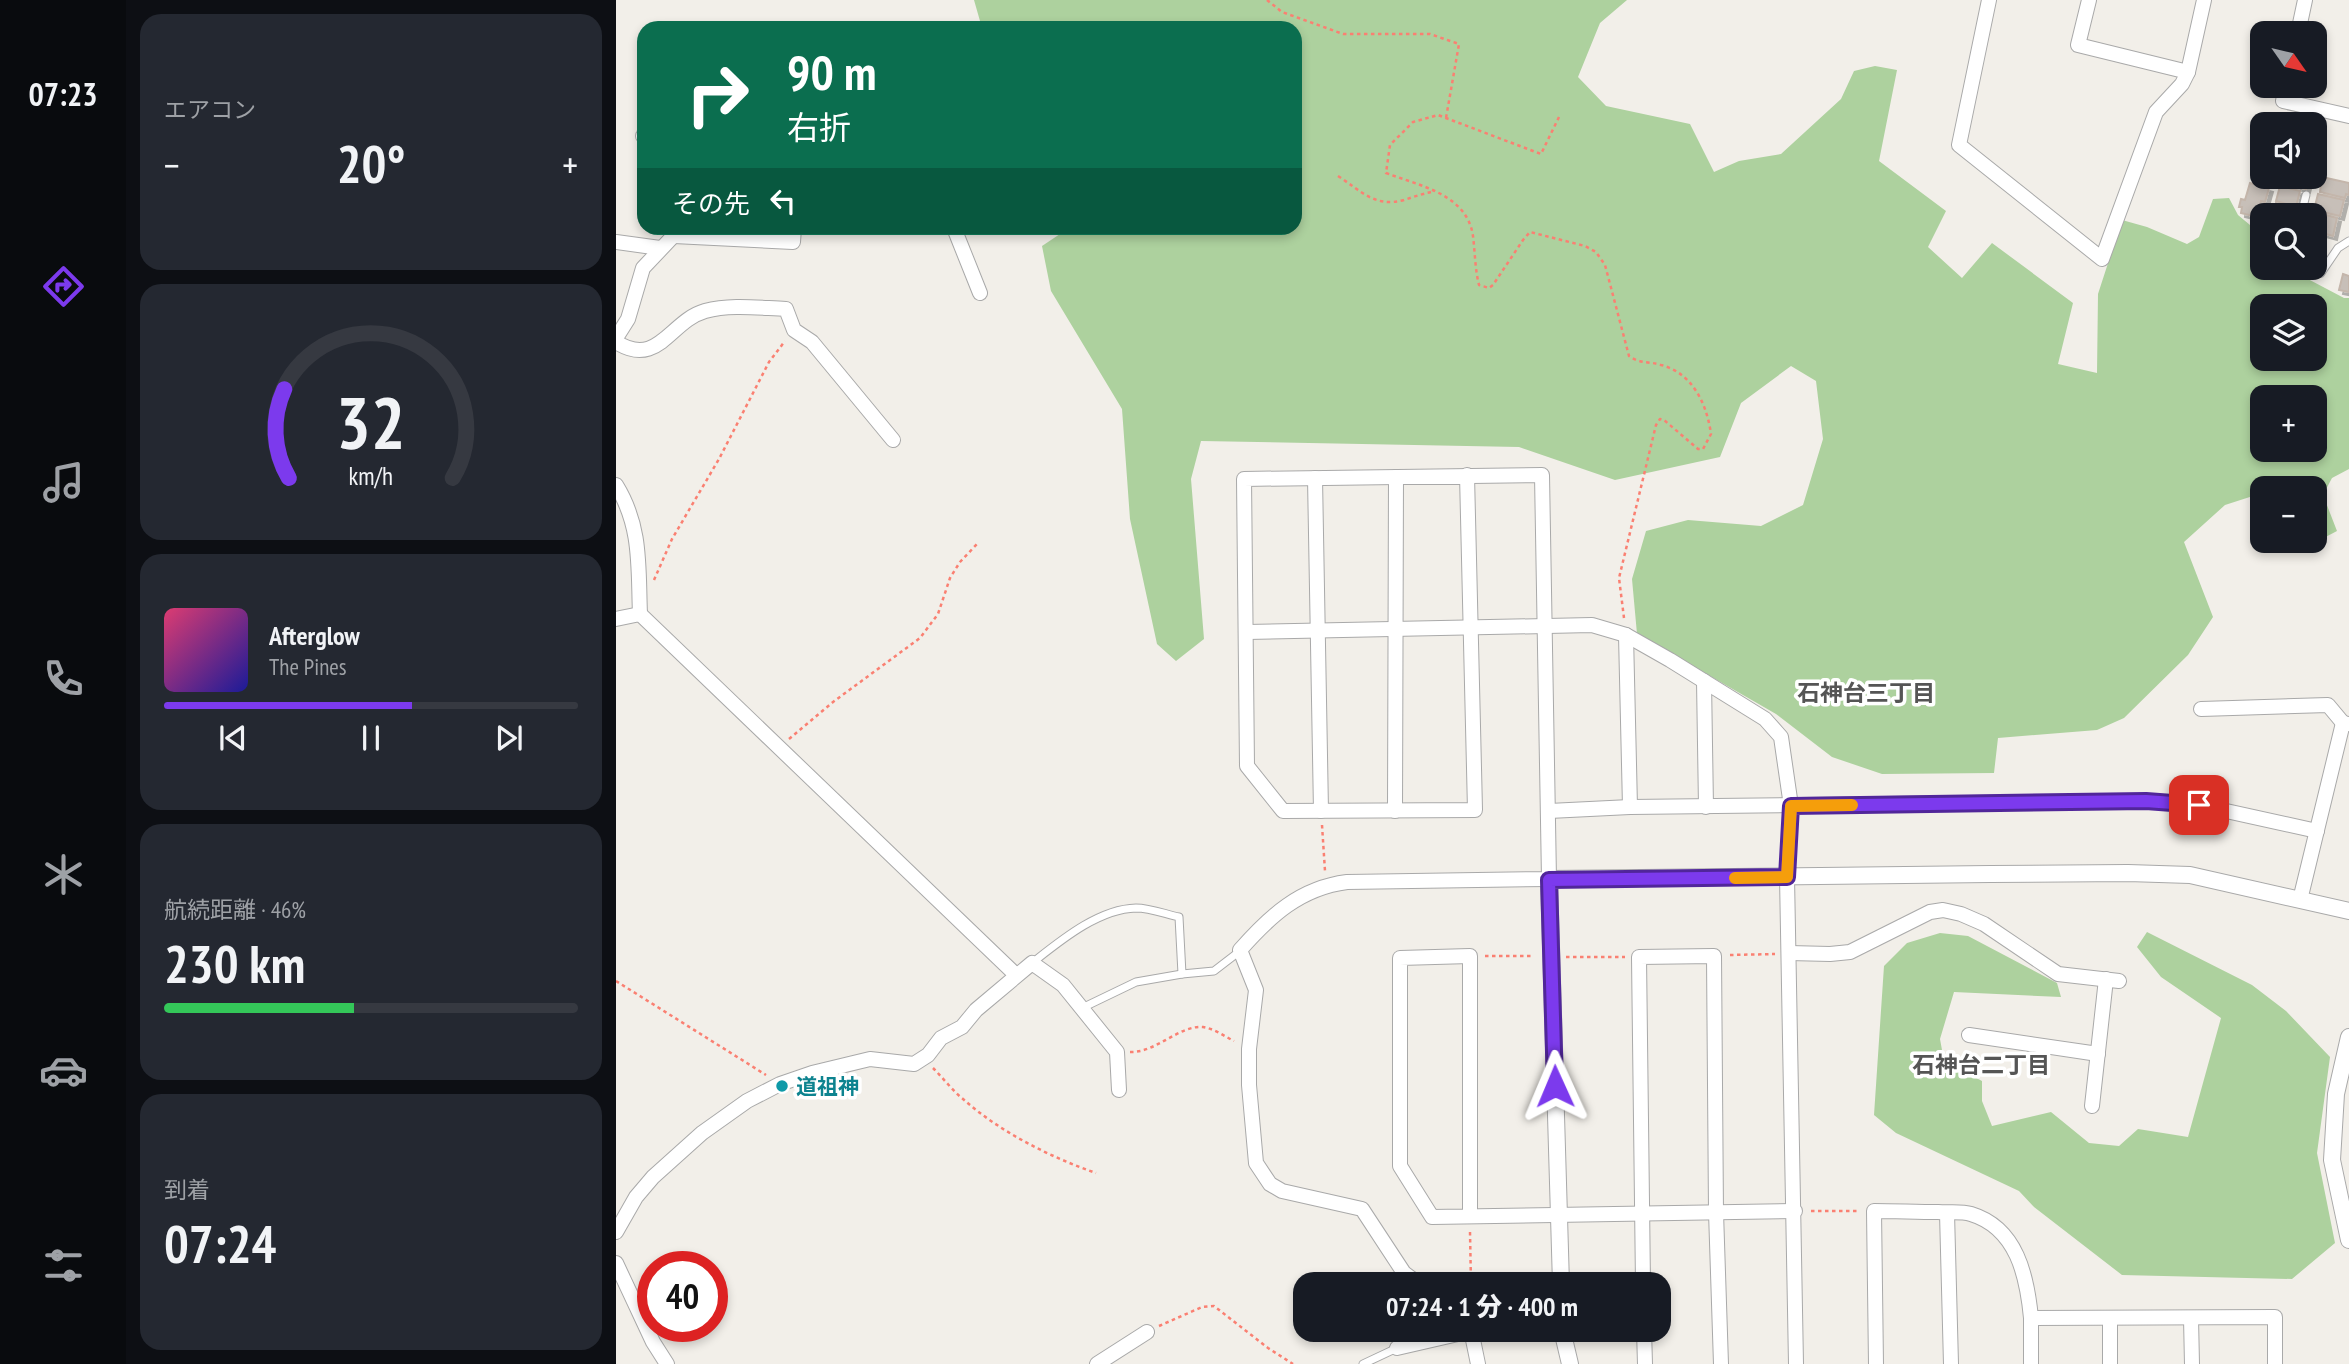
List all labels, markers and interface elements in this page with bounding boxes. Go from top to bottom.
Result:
north arrow [2250,21,2328,98]
map controls [2250,21,2327,553]
text: 90 m [787,40,876,104]
icon: right [672,49,763,140]
text: 07:23 [28,73,98,115]
text: エアコン [164,95,256,124]
text: 右折 [787,106,851,148]
button: sound [2250,112,2327,189]
text: 20° [337,130,405,197]
text: − [164,140,180,189]
text: + [562,140,578,189]
icon: left [764,182,802,220]
text: その先 [672,187,750,220]
button: search [2250,203,2327,280]
icon: directions [39,262,88,311]
button: layers [2250,294,2327,371]
text: 32 [336,374,406,468]
button: + [2250,385,2327,462]
icon: music [39,458,88,507]
text: km/h [349,460,393,492]
button: − [2250,476,2327,553]
text: Afterglow [269,619,360,652]
text: The Pines [269,652,347,681]
icon: phone [39,654,88,703]
district label: 石神台三丁目 [1797,678,1935,707]
icon: previous [214,719,252,757]
icon: pause [352,719,390,757]
icon: next [490,719,528,757]
pin [2169,775,2229,835]
icon: arrive [2180,786,2218,824]
icon: climate [39,850,88,899]
text: 航続距離 · 46% [164,895,306,924]
text: 230 km [164,930,305,997]
icon: car [39,1046,88,1095]
position arrow [1518,1049,1592,1123]
district label: 石神台二丁目 [1912,1050,2050,1079]
place label: 道祖神 [796,1073,859,1100]
marker: 道祖神 [774,1078,790,1094]
text: 到着 [164,1175,210,1204]
text: 07:24 [164,1210,276,1277]
icon: filters [39,1241,88,1290]
speed limit sign: 40 [637,1251,728,1342]
text: 07:24 · 1 分 · 400 m [1386,1290,1578,1323]

